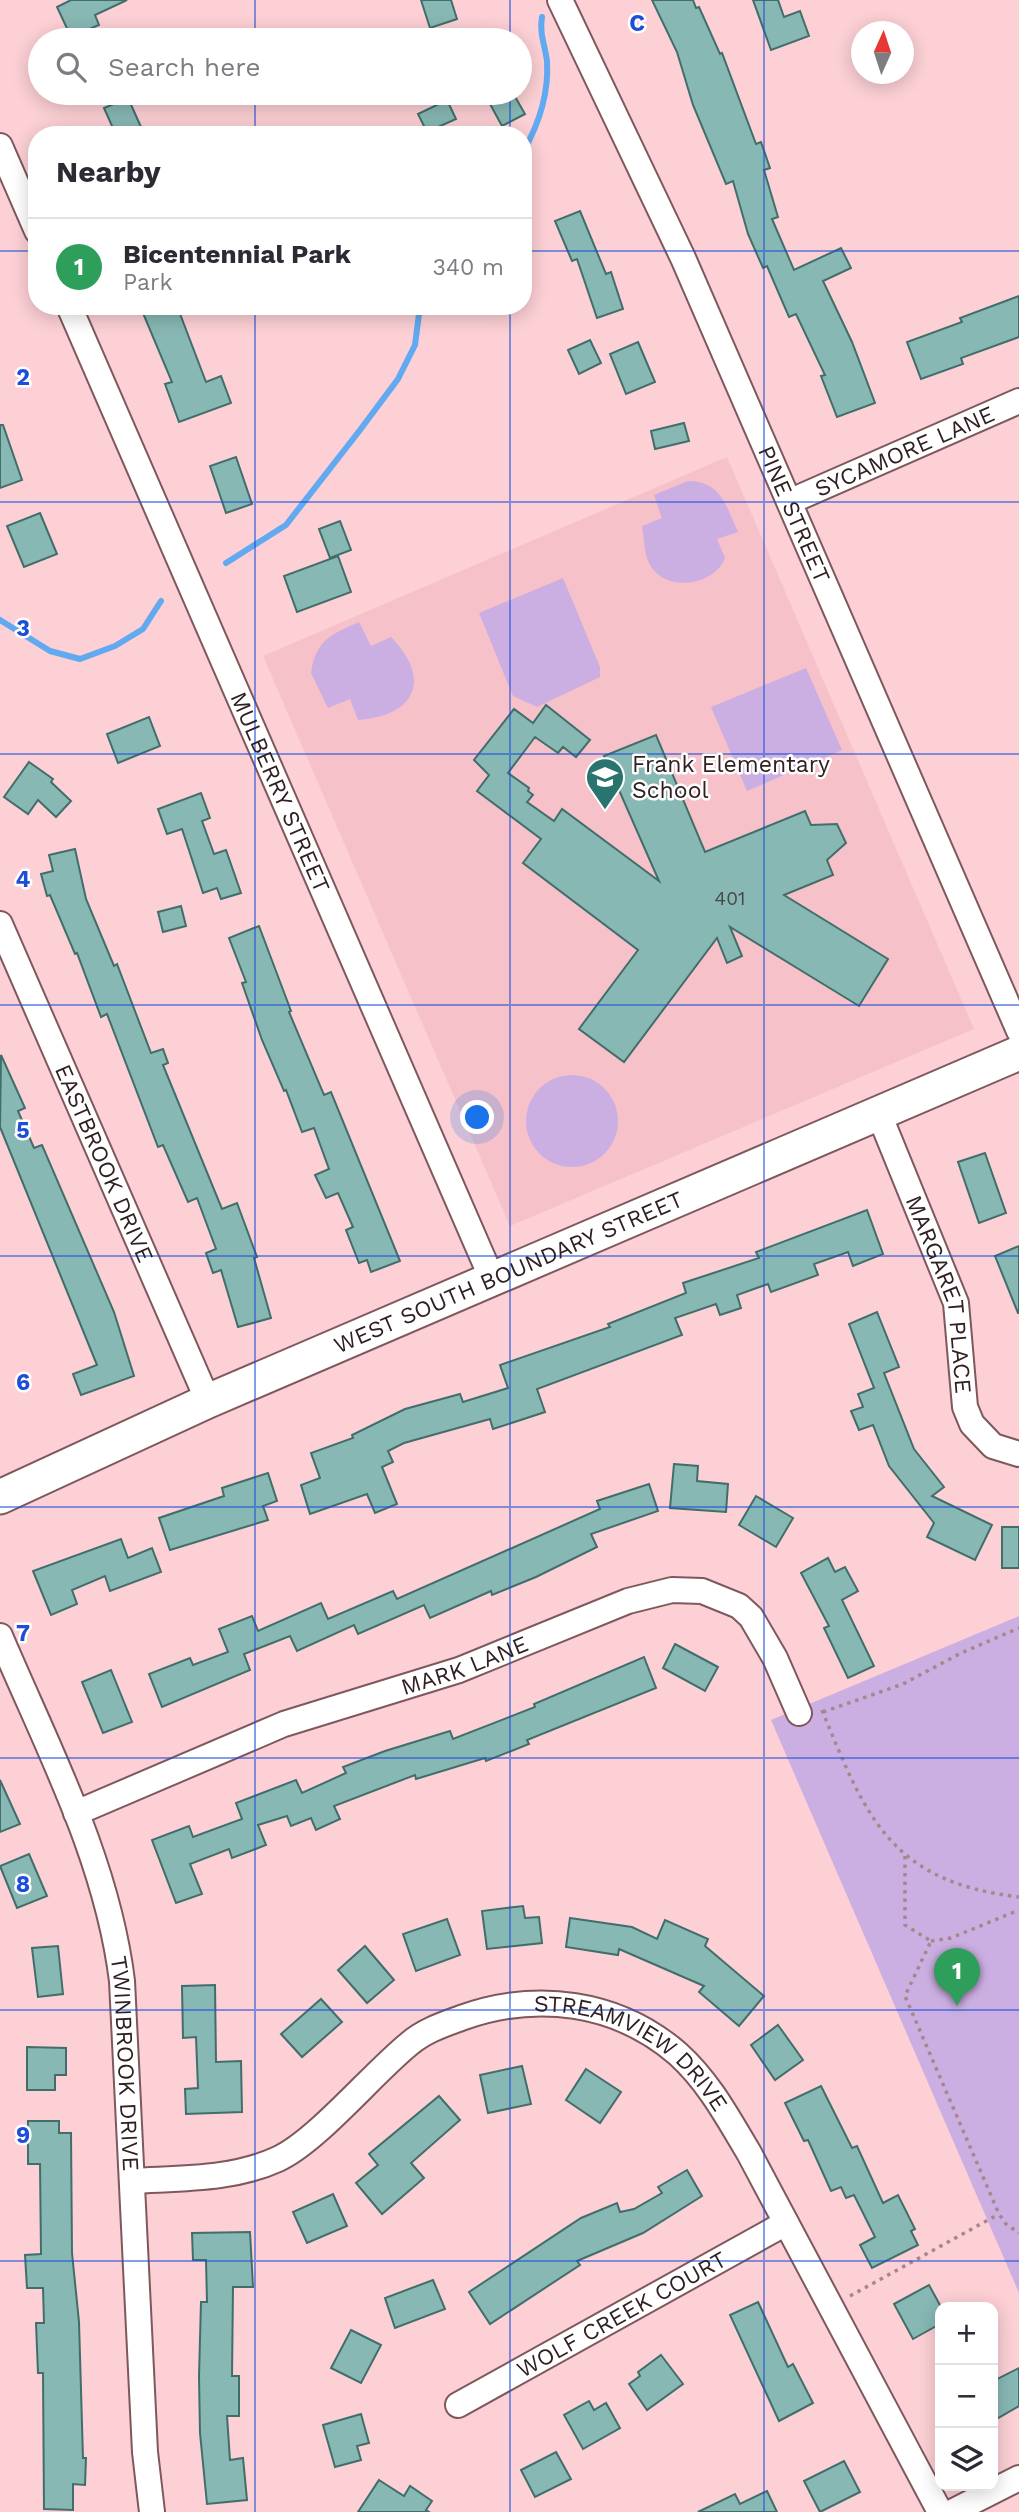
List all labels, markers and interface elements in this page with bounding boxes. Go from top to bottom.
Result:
text: C [629,10,645,37]
north arrow [851,21,914,84]
search box [28,28,532,105]
icon: search [52,48,90,86]
text: Search here [108,52,260,82]
text: Nearby [56,154,161,189]
text: Bicentennial Park [123,239,351,269]
text: 1 [74,254,84,281]
text: 340 m [432,254,504,281]
text: Park [123,269,172,296]
text: 2 [16,364,30,391]
street label: SYCAMORE LANE [811,400,998,502]
street label: PINE STREET [753,441,836,587]
text: 3 [16,615,30,642]
street label: MULBERRY STREET [225,688,336,897]
place label: Frank Elementary School [632,751,830,804]
school or university icon: Frank Elementary School [584,756,626,811]
text: 4 [16,866,31,893]
house number: 401 [715,887,745,910]
street label: EASTBROOK DRIVE [49,1060,159,1266]
your location [460,1100,494,1134]
text: 5 [16,1117,30,1144]
street label: WEST SOUTH BOUNDARY STREET [330,1185,687,1359]
street label: MARGARET PLACE [900,1191,977,1395]
text: 6 [16,1369,30,1396]
text: 7 [16,1620,30,1647]
street label: MARK LANE [398,1630,532,1701]
text: 8 [16,1871,30,1898]
pin: 1 [934,1948,980,2006]
street label: TWINBROOK DRIVE [105,1954,145,2172]
street label: STREAMVIEW DRIVE [534,1990,734,2116]
text: 9 [16,2122,30,2149]
street label: WOLF CREEK COURT [512,2245,731,2383]
map controls [935,2302,998,2491]
button: + [935,2302,998,2365]
button: − [935,2365,998,2428]
button: layers [935,2428,998,2491]

